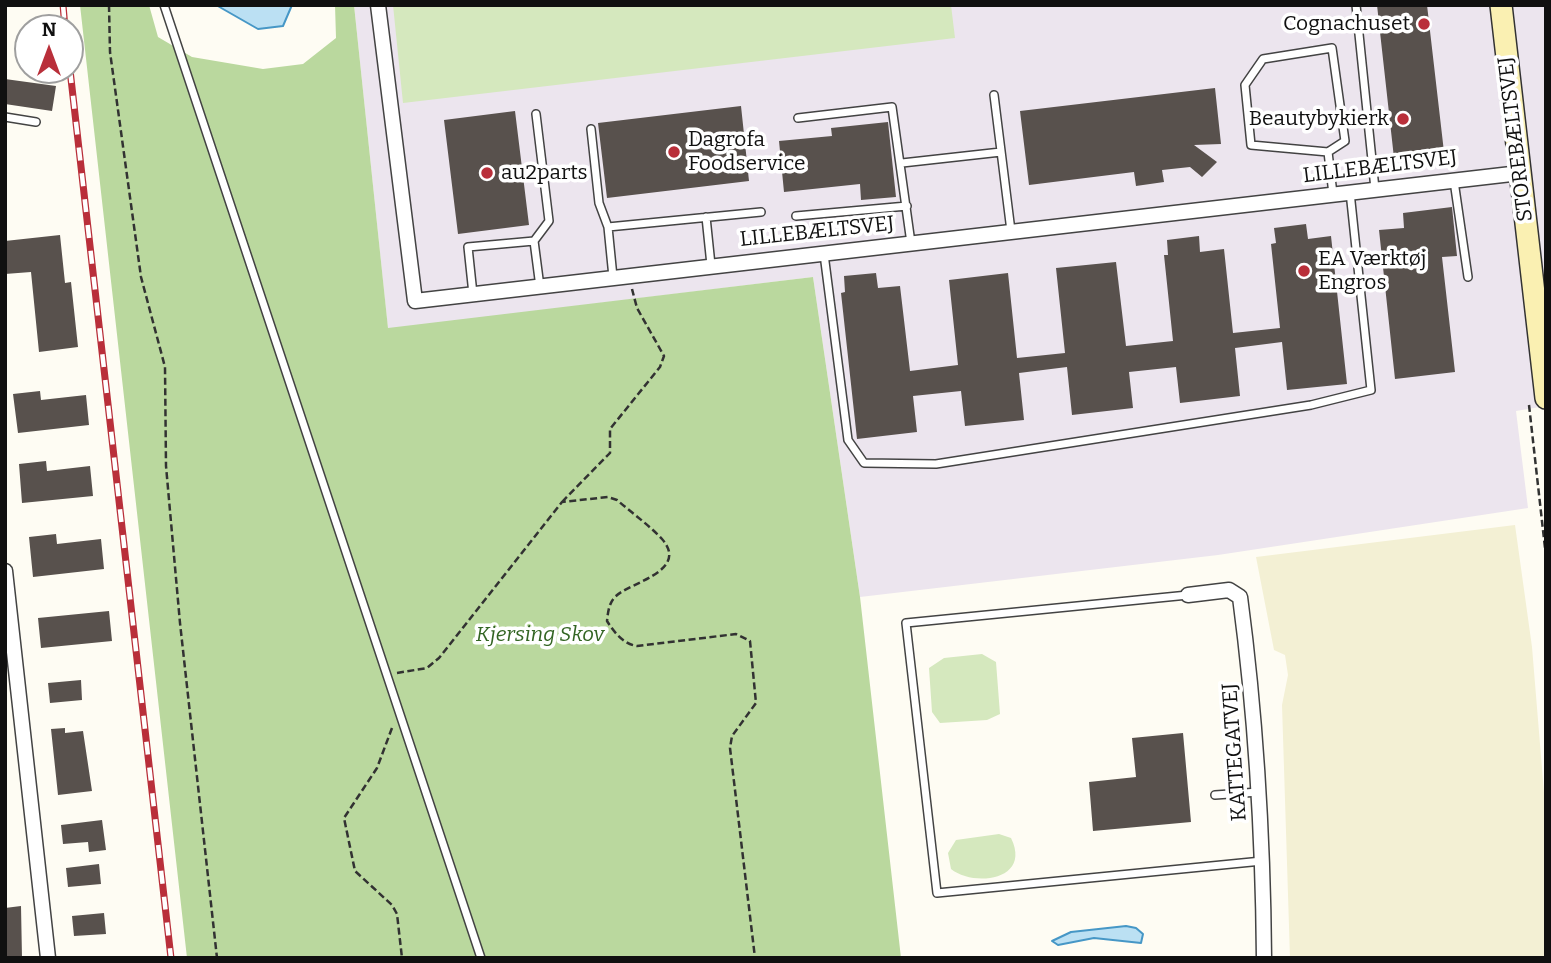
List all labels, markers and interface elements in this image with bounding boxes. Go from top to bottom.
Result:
place label: Cognachuset [1283,11,1410,37]
north arrow [14,14,84,84]
marker: Cognachuset [1416,16,1432,32]
text: N [42,18,56,41]
street label: STOREBÆLTSVEJ [1493,55,1539,223]
place label: Beautybykierk [1249,106,1389,132]
marker: Beautybykierk [1395,111,1411,127]
place label: Dagrofa Foodservice [688,127,805,177]
marker: Dagrofa Foodservice [666,144,682,160]
street label: LILLEBÆLTSVEJ [1301,145,1459,189]
place label: au2parts [501,160,588,186]
marker: au2parts [479,165,495,181]
street label: LILLEBÆLTSVEJ [738,211,896,253]
place label: EA Værktøj Engros [1318,246,1426,296]
marker: EA Værktøj Engros [1296,263,1312,279]
park label: Kjersing Skov [476,622,604,648]
street label: KATTEGATVEJ [1218,682,1252,822]

